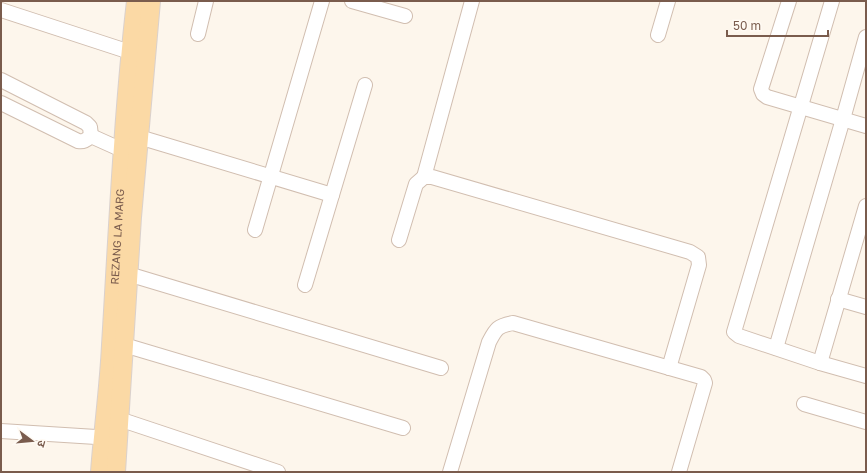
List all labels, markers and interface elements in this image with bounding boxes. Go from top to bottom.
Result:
scale bar [727,12,828,38]
text: 50 m [733,18,761,33]
street label: REZANG LA MARG [108,188,126,285]
north arrow [12,421,52,461]
text: उ [35,439,49,449]

